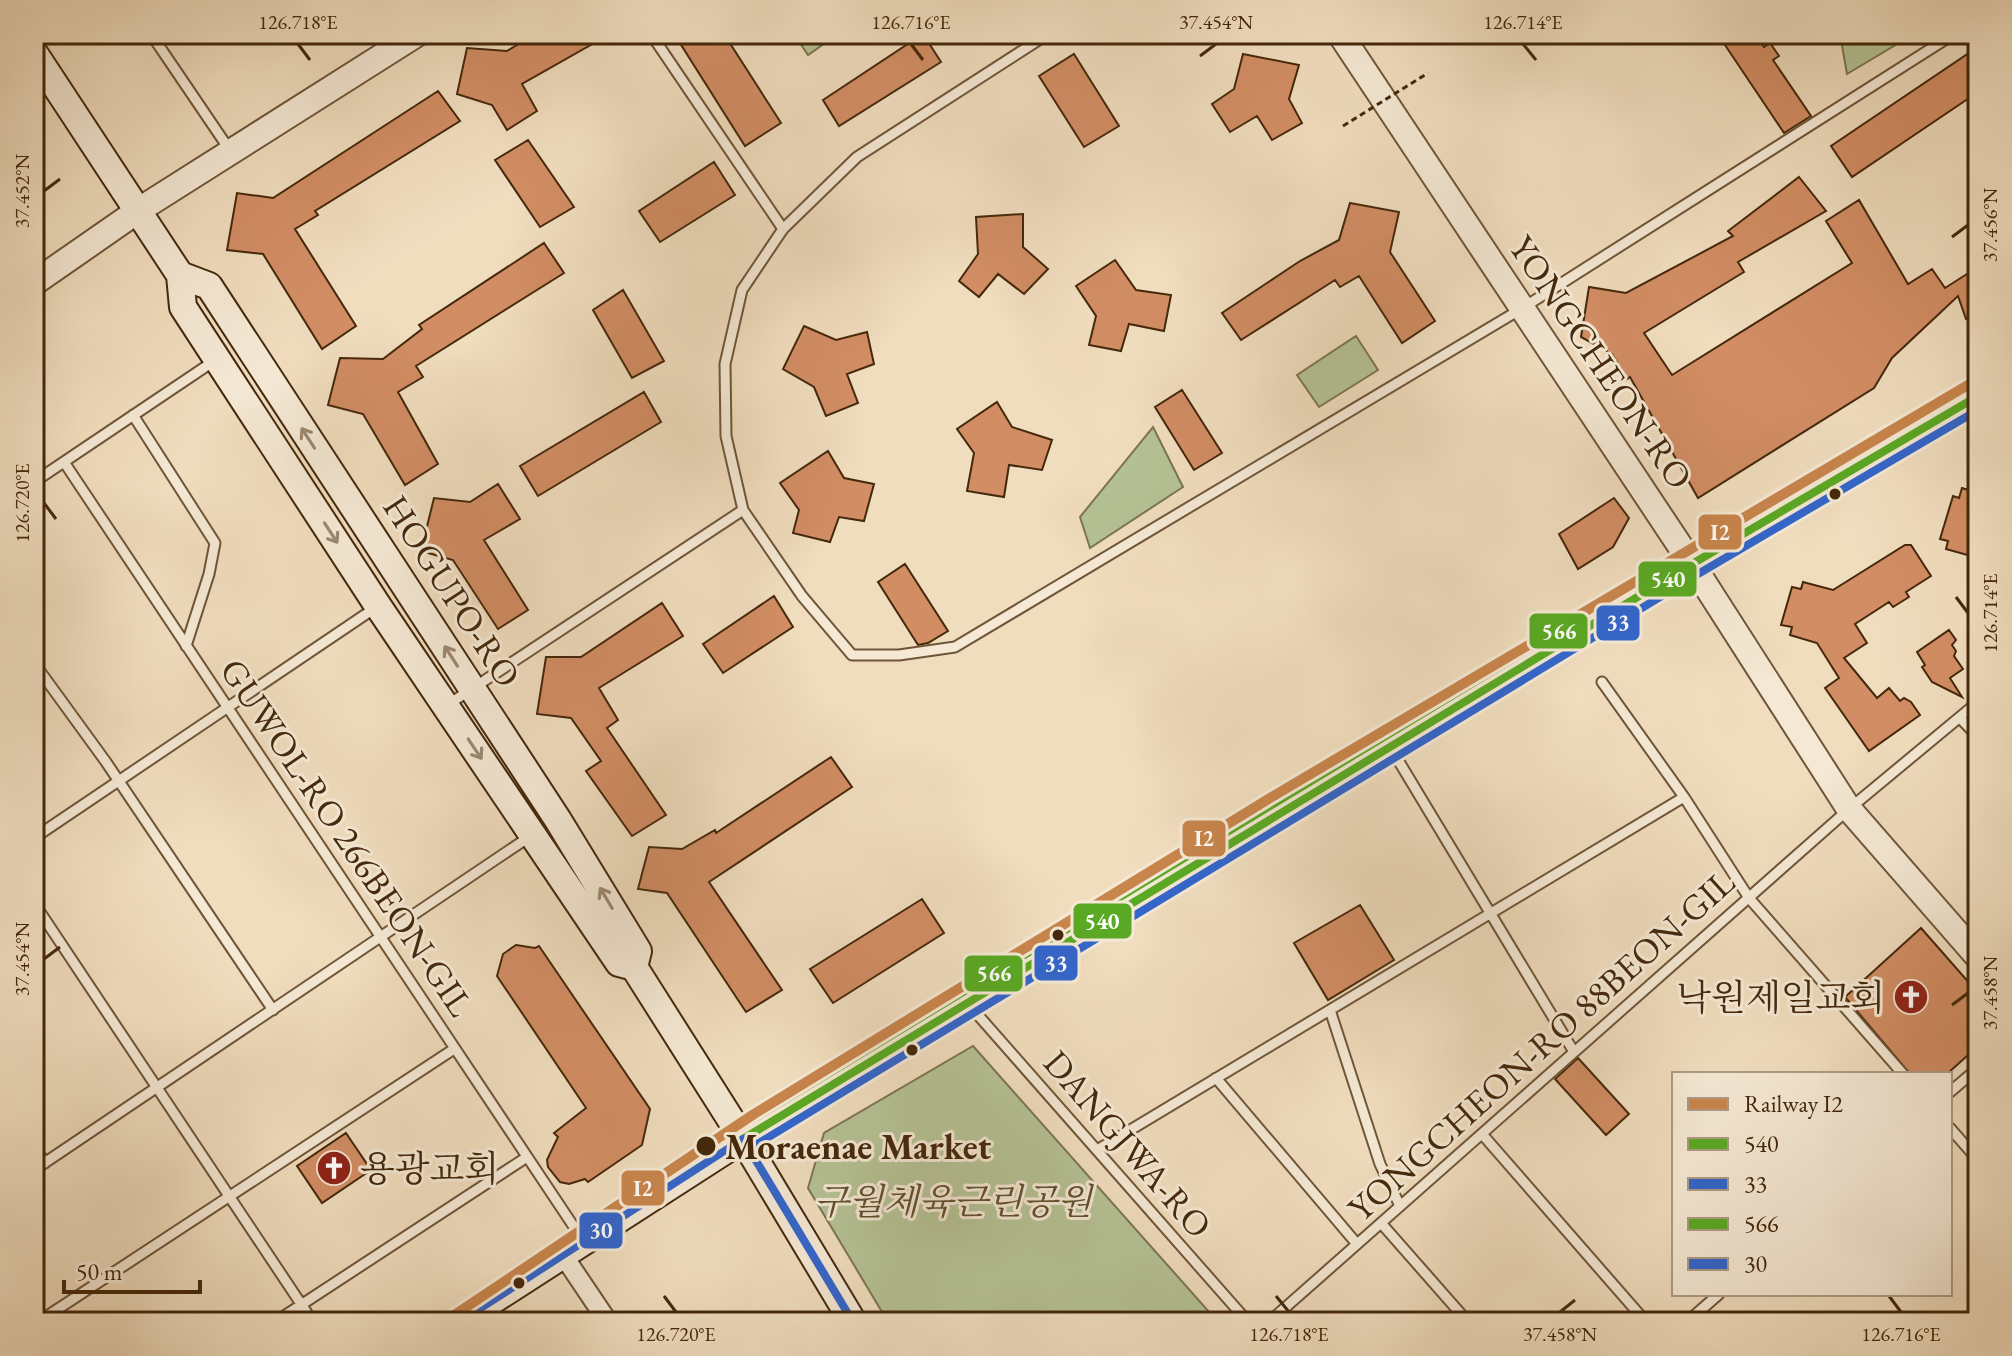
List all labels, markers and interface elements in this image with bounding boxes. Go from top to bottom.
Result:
text: 126.718°E [258,9,338,35]
text: 126.716°E [871,9,951,35]
text: 37.454°N [1179,9,1253,35]
text: 126.714°E [1483,9,1563,35]
text: 37.452°N [9,154,35,228]
text: 37.456°N [1977,188,2003,262]
street label: YONGCHEON-RO [1499,226,1703,498]
one-way arrow [300,428,317,450]
text: 126.720°E [9,463,35,543]
street label: HOGUPO-RO [372,486,532,696]
unlabelled marker [1827,486,1843,502]
line badge: I2 [1697,513,1743,551]
text: I2 [1710,518,1730,547]
one-way arrow [323,521,339,544]
line badge: 540 [1637,560,1698,598]
text: 540 [1651,565,1686,594]
text: 126.714°E [1977,573,2003,653]
line badge: 33 [1595,604,1641,642]
text: 33 [1606,608,1630,637]
line badge: 566 [1528,612,1589,650]
text: 566 [1542,617,1577,646]
one-way arrow [442,645,459,667]
street label: GUWOL-RO 266BEON-GIL [210,649,484,1025]
one-way arrow [467,738,484,760]
line badge: I2 [1181,819,1227,858]
text: I2 [1194,824,1214,853]
street label: YONGCHEON-RO 88BEON-GIL [1338,859,1744,1231]
one-way arrow [598,887,614,910]
line badge: 540 [1072,902,1133,940]
text: 540 [1085,907,1120,936]
text: 37.454°N [9,922,35,996]
unlabelled marker [1050,927,1066,943]
line badge: 33 [1033,944,1079,982]
text: 33 [1044,949,1068,978]
line badge: 566 [963,954,1024,993]
text: 37.458°N [1977,956,2003,1030]
text: 566 [977,959,1012,988]
place label: 낙원제일교회 [1676,974,1885,1021]
church icon: 낙원제일교회 [1892,978,1930,1016]
street label: DANGJWA-RO [1033,1040,1223,1248]
unlabelled marker [904,1042,920,1058]
legend [1672,1072,1952,1296]
text: Railway I2 [1744,1088,1843,1119]
place label: Moraenae Market [725,1123,992,1170]
text: 540 [1744,1128,1779,1159]
marker: Moraenae Market [694,1134,718,1158]
place label: 용광교회 [360,1145,499,1192]
church icon: 용광교회 [315,1149,353,1187]
text: 33 [1744,1168,1767,1199]
line badge: I2 [620,1169,666,1207]
text: I2 [633,1174,653,1203]
park label: 구월체육근린공원 [814,1178,1094,1225]
text: 566 [1744,1208,1779,1239]
line badge: 30 [578,1211,624,1250]
text: 30 [589,1216,613,1245]
scale bar [64,1244,200,1294]
text: 30 [1744,1248,1767,1279]
text: 50 m [76,1256,123,1287]
unlabelled marker [511,1275,527,1291]
text: 126.720°E [636,1321,716,1347]
text: 126.718°E [1249,1321,1329,1347]
text: 37.458°N [1523,1321,1597,1347]
text: 126.716°E [1861,1321,1941,1347]

